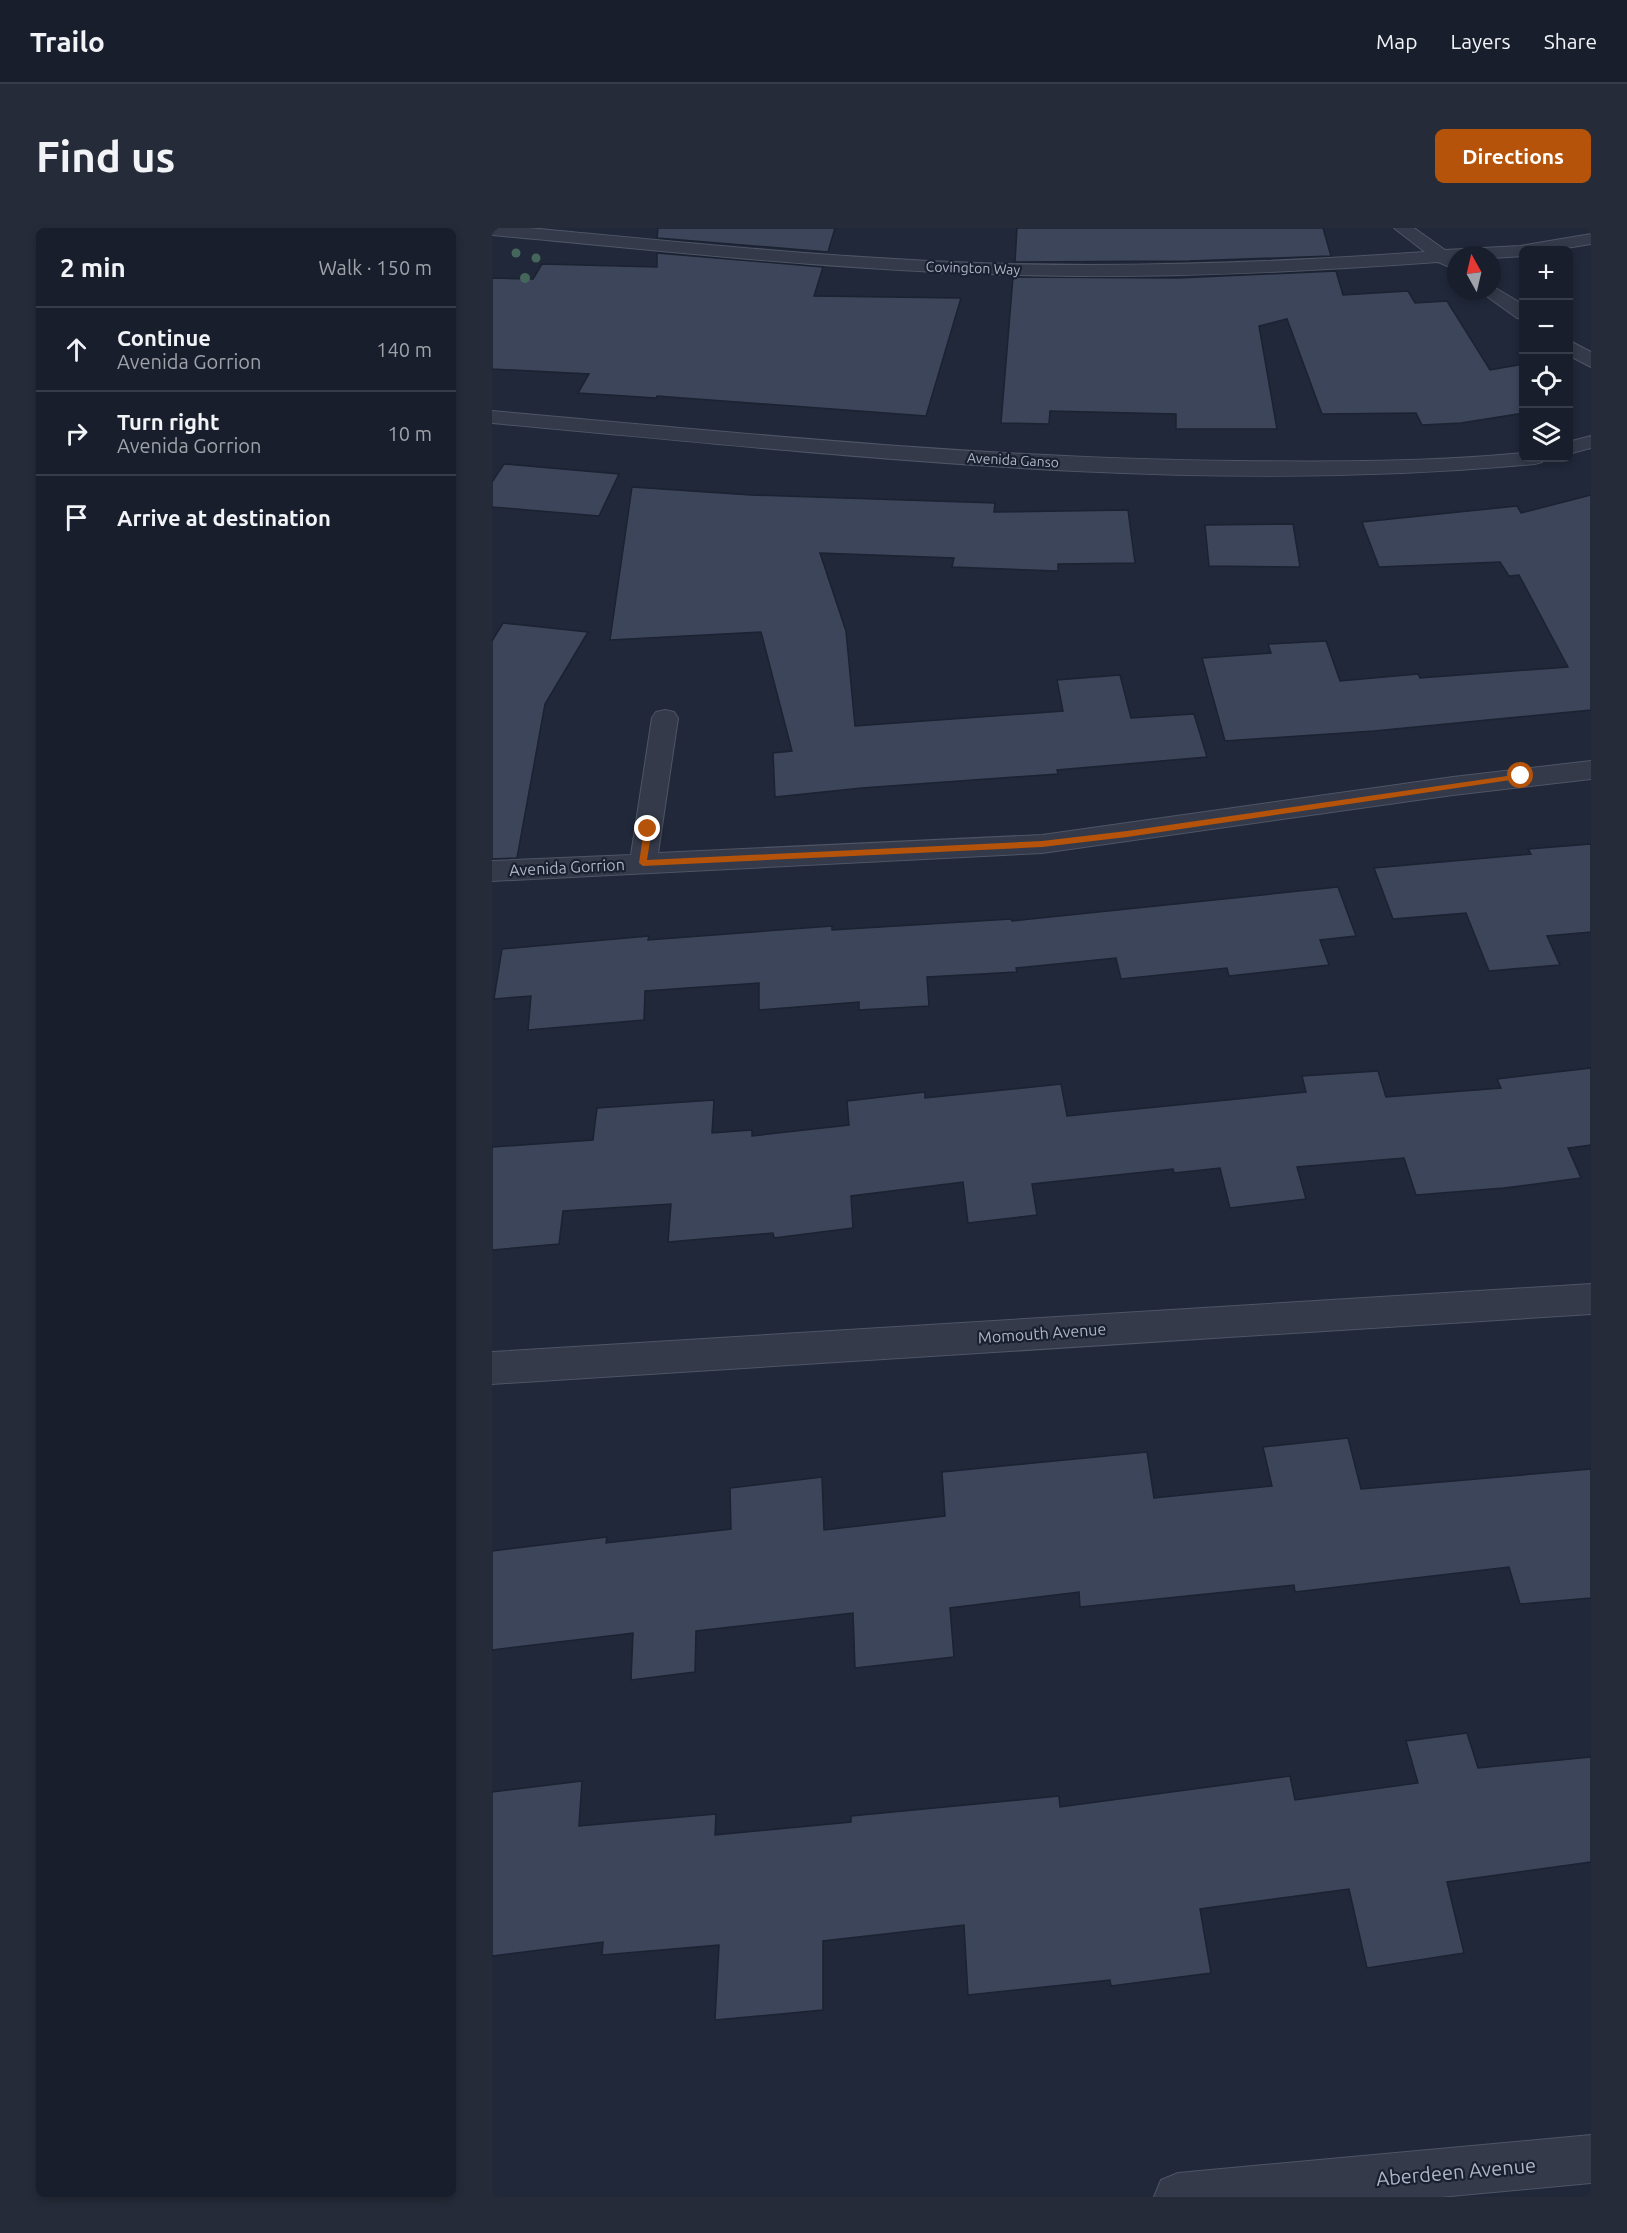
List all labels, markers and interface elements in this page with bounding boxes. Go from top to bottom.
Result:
text: Trailo [30,26,105,57]
text: Map [1376,29,1417,53]
text: Layers [1450,29,1511,53]
text: Share [1544,29,1597,53]
button: Directions [1435,129,1591,183]
text: Find us [36,133,175,180]
north arrow [1447,246,1501,300]
map controls [1519,246,1573,462]
button: + [1519,246,1573,300]
text: 2 min [60,253,126,282]
text: Walk · 150 m [319,256,432,279]
street label: Covington Way [926,258,1021,278]
button: − [1519,300,1573,354]
text: Continue [117,325,211,350]
icon: ahead [60,333,93,366]
text: 140 m [376,338,432,361]
text: Avenida Gorrion [117,350,261,373]
button: locate [1519,354,1573,408]
button: layers [1519,408,1573,462]
text: Turn right [117,409,219,434]
icon: right [60,417,93,450]
text: 10 m [388,422,432,445]
text: Avenida Gorrion [117,434,261,457]
street label: Avenida Ganso [967,450,1059,470]
icon: arrive [60,501,93,534]
text: Arrive at destination [117,505,331,530]
route start [1507,762,1533,788]
route end [634,815,660,841]
street label: Avenida Gorrion [509,855,625,879]
street label: Momouth Avenue [977,1320,1107,1346]
street label: Aberdeen Avenue [1375,2153,1537,2190]

